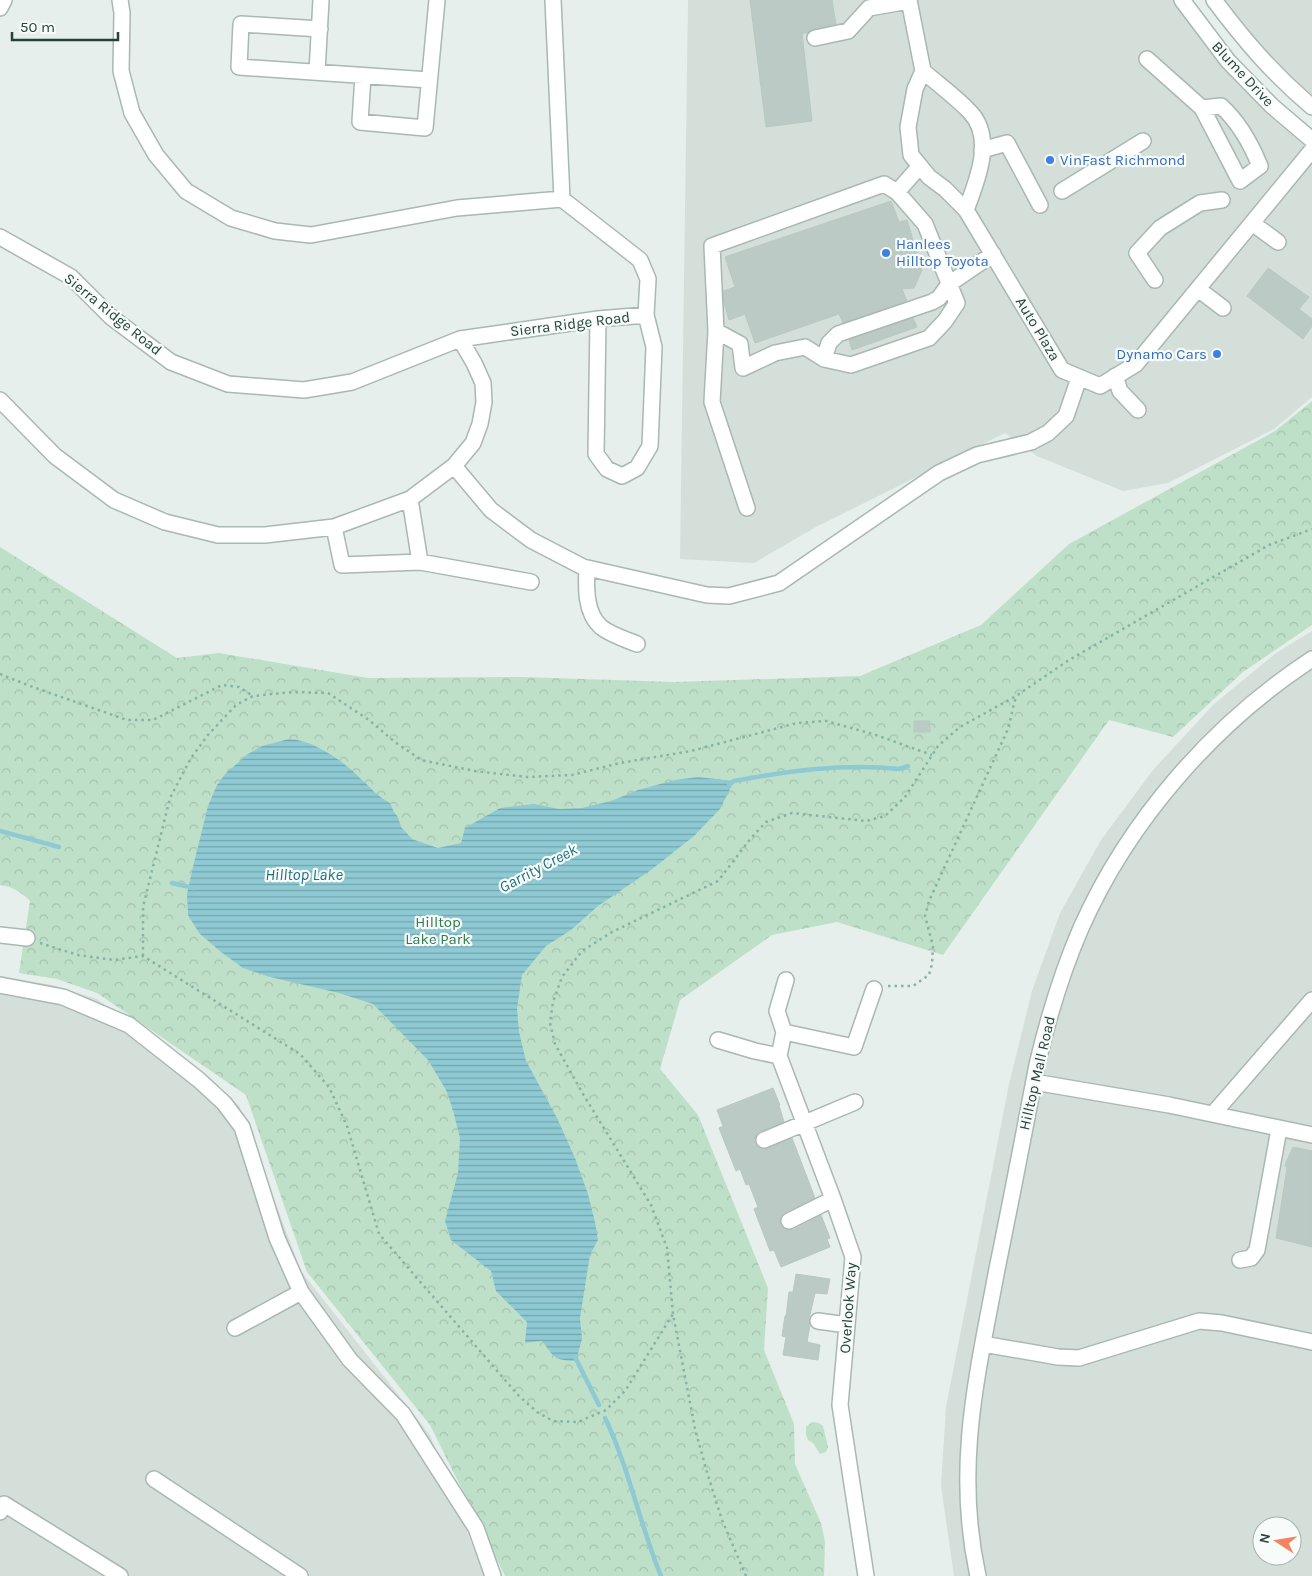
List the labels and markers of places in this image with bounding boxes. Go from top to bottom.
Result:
place label: VinFast Richmond [1060,151,1185,169]
marker: VinFast Richmond [1044,154,1056,166]
place label: Hanlees Hilltop Toyota [896,235,989,270]
marker: Hanlees Hilltop Toyota [880,247,892,259]
place label: Dynamo Cars [1116,345,1207,363]
marker: Dynamo Cars [1211,348,1223,360]

